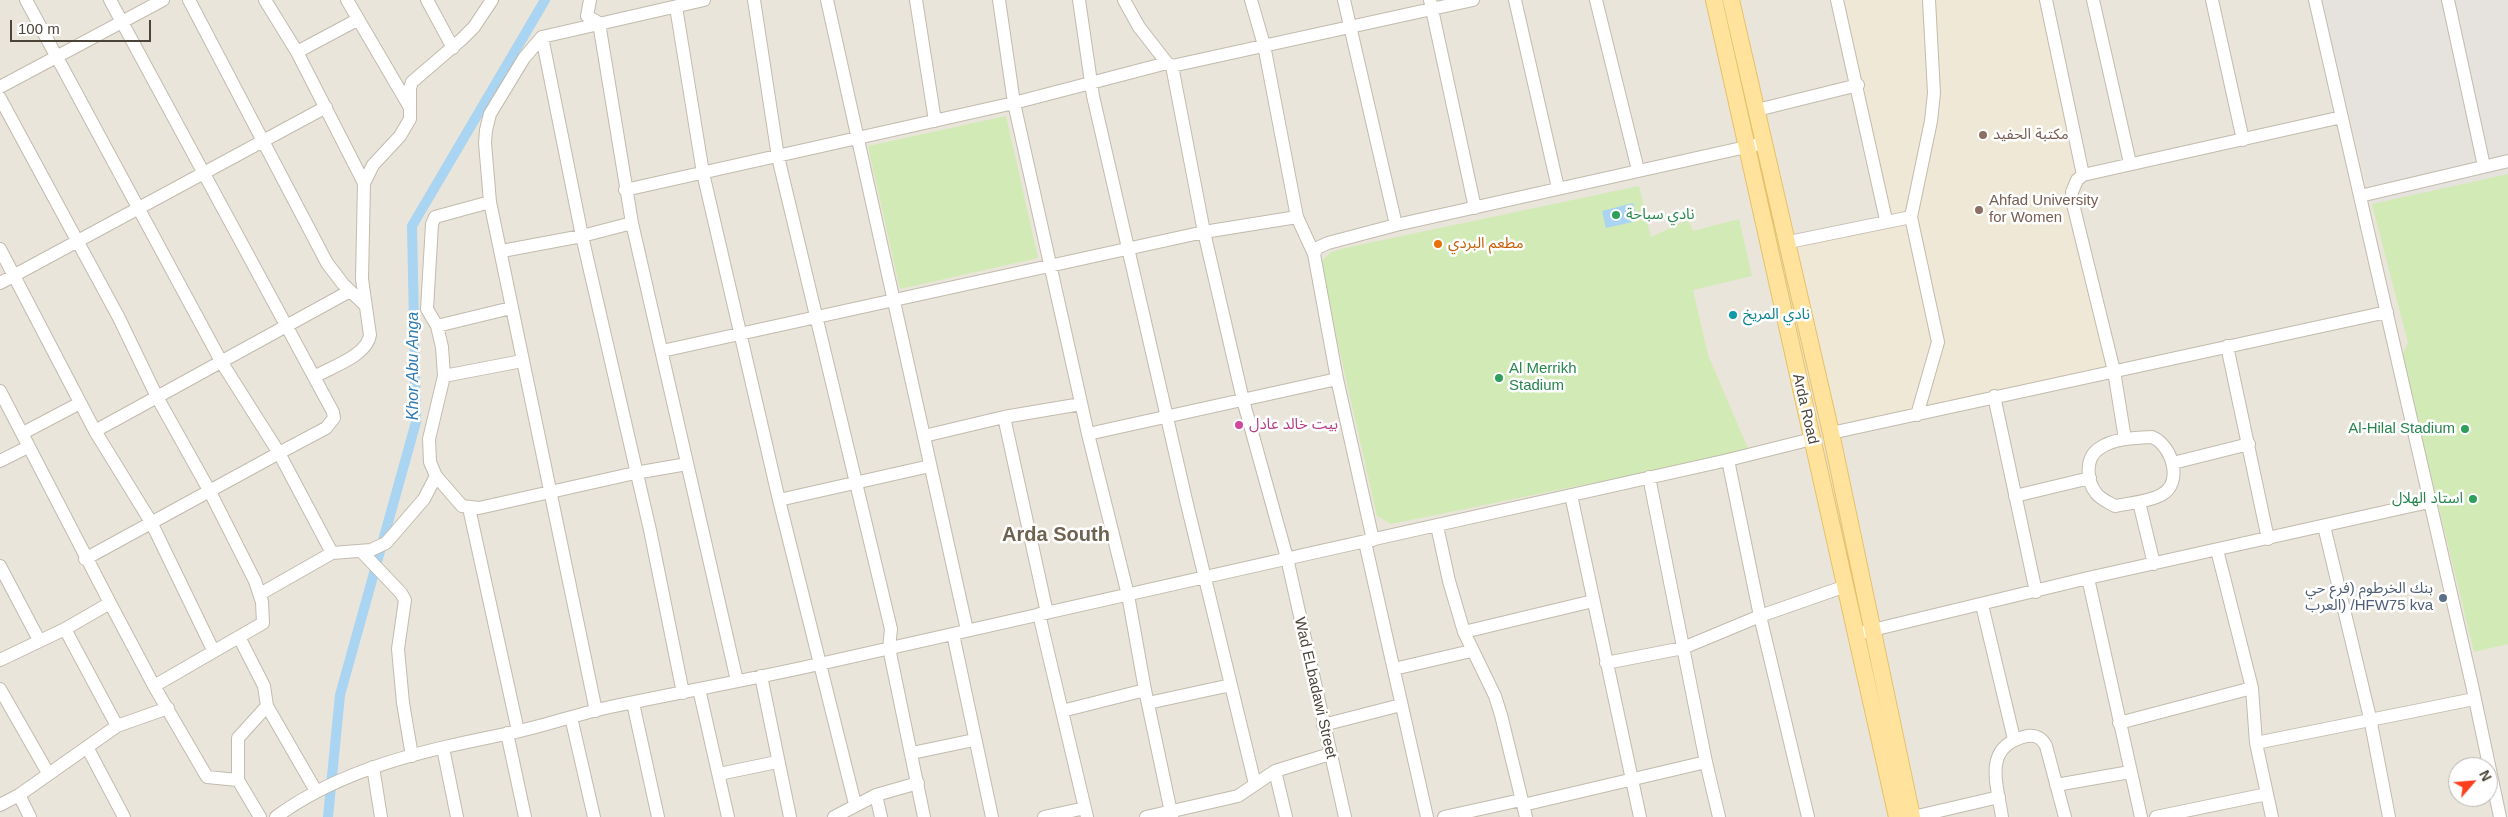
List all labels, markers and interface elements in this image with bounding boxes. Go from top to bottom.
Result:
scale bar [12,10,154,42]
text: 100 m [18,20,60,37]
place label: مكتبة الحفيد [1993,126,2069,144]
marker: مكتبة الحفيد [1977,129,1989,141]
place label: Ahfad University for Women [1989,192,2098,227]
marker: Ahfad University for Women [1973,204,1985,216]
place label: نادي سباحة [1626,206,1695,224]
marker: نادي سباحة [1610,209,1622,221]
place label: مطعم البردي [1448,235,1524,253]
marker: مطعم البردي [1432,238,1444,250]
place label: نادي المريخ [1743,306,1810,324]
marker: نادي المريخ [1727,309,1739,321]
water label: Khor Abu Anga [404,312,424,420]
place label: Al Merrikh Stadium [1509,360,1577,395]
marker: Al Merrikh Stadium [1493,372,1505,384]
street label: Arda Road [1788,372,1822,446]
place label: بيت خالد عادل [1249,416,1338,434]
marker: بيت خالد عادل [1233,419,1245,431]
place label: Al-Hilal Stadium [2348,420,2455,438]
marker: Al-Hilal Stadium [2459,423,2471,435]
place label: استاد الهلال [2392,490,2463,508]
marker: استاد الهلال [2467,493,2479,505]
district label: Arda South [1002,523,1110,547]
place label: بنك الخرطوم (فرع حي العرب) /HFW75 kva [2305,580,2433,615]
marker: بنك الخرطوم (فرع حي العرب) /HFW75 kva [2437,592,2449,604]
street label: Wad ELbadawi Street [1290,616,1340,760]
north arrow [2448,757,2498,807]
text: N [2476,768,2495,784]

